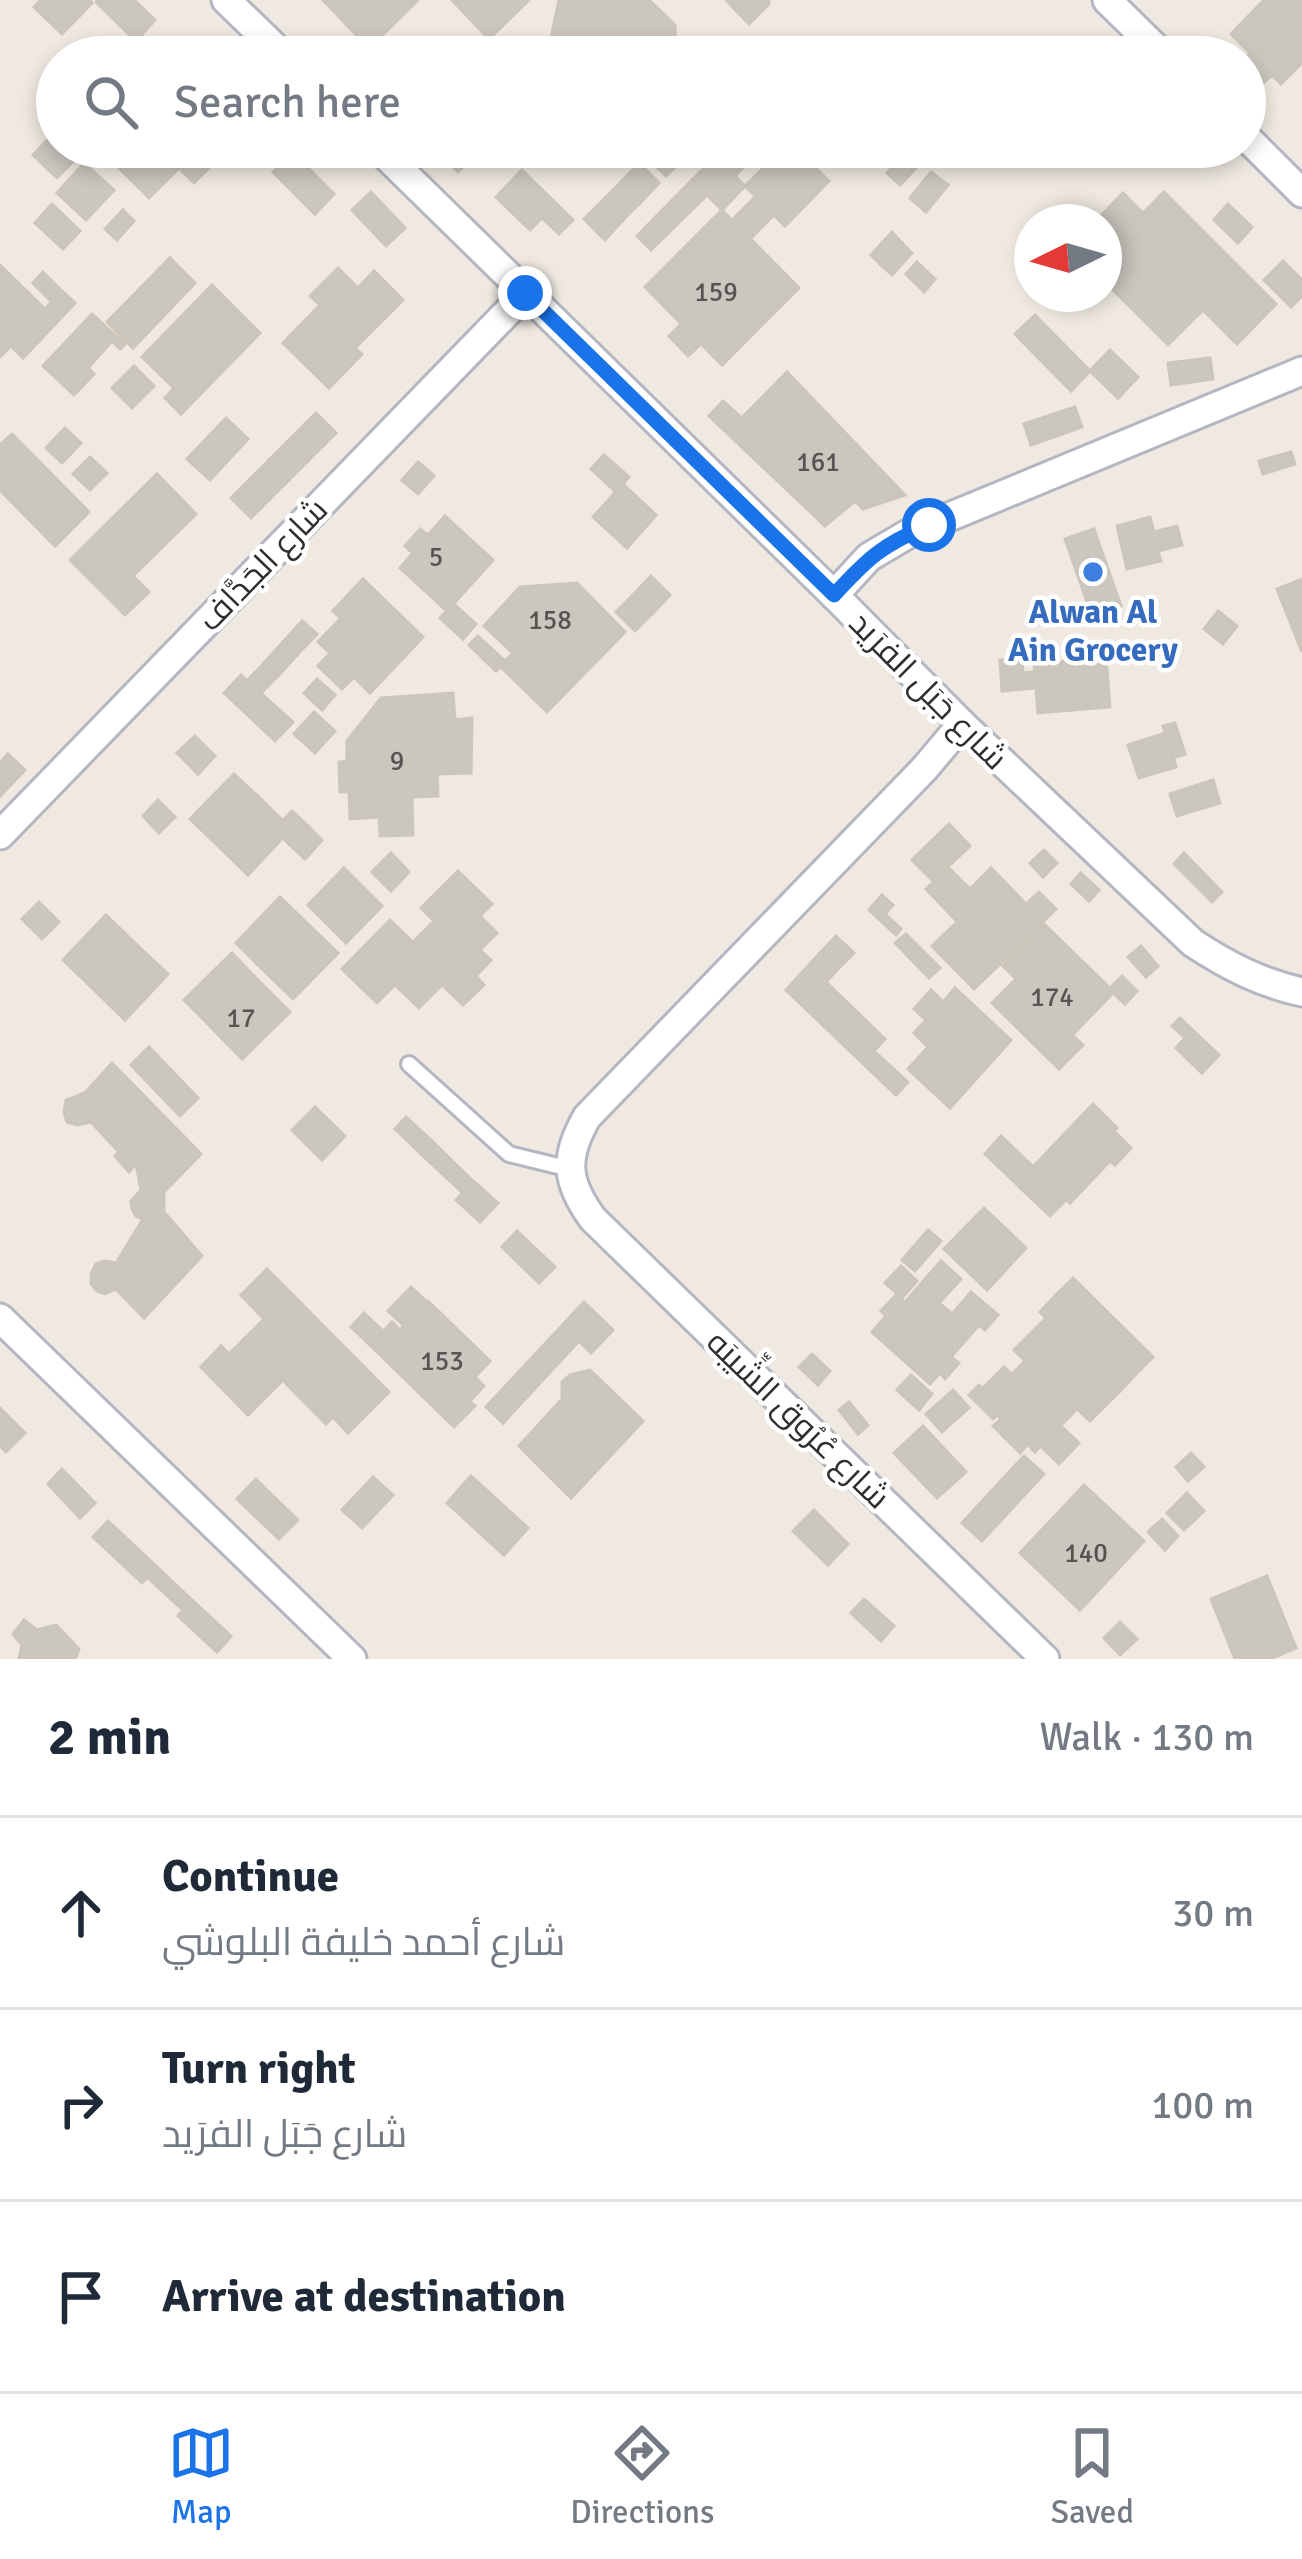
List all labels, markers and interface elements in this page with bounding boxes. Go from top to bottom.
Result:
search box [36,36,1266,168]
icon: search [78,69,144,135]
text: Search here [174,75,401,130]
north arrow [1014,204,1122,312]
route end [498,266,552,320]
house number: 159 [694,276,738,309]
house number: 161 [796,446,840,479]
street label: شارع الجَدَّاف [189,490,337,641]
route start [902,498,956,552]
house number: 5 [429,541,443,574]
marker: Alwan Al Ain Grocery [1080,559,1106,585]
place label: Alwan Al Ain Grocery [1008,592,1179,671]
street label: شارع جَبَل الفرَيد [839,603,1016,780]
house number: 158 [528,604,572,637]
house number: 9 [390,745,404,778]
house number: 174 [1030,981,1074,1014]
house number: 17 [226,1002,256,1035]
street label: شارع عُرُوق الشِّيبَه [697,1317,903,1519]
house number: 153 [420,1345,464,1378]
house number: 140 [1064,1537,1108,1570]
text: 2 min [48,1706,171,1769]
text: Walk · 130 m [1040,1713,1254,1761]
text: Continue [162,1849,339,1904]
icon: ahead [48,1880,114,1946]
text: 30 m [1172,1889,1254,1937]
text: شارع أحمد خليفة البلوشي [162,1918,565,1966]
text: Turn right [162,2041,356,2096]
icon: right [48,2072,114,2138]
text: 100 m [1151,2081,1254,2129]
text: شارع جَبَل الفرَيد [162,2110,407,2158]
icon: arrive [48,2264,114,2330]
text: Arrive at destination [162,2269,566,2324]
tab: Map [168,2420,234,2533]
tab: Directions [570,2420,715,2533]
tab: Saved [1051,2420,1134,2533]

